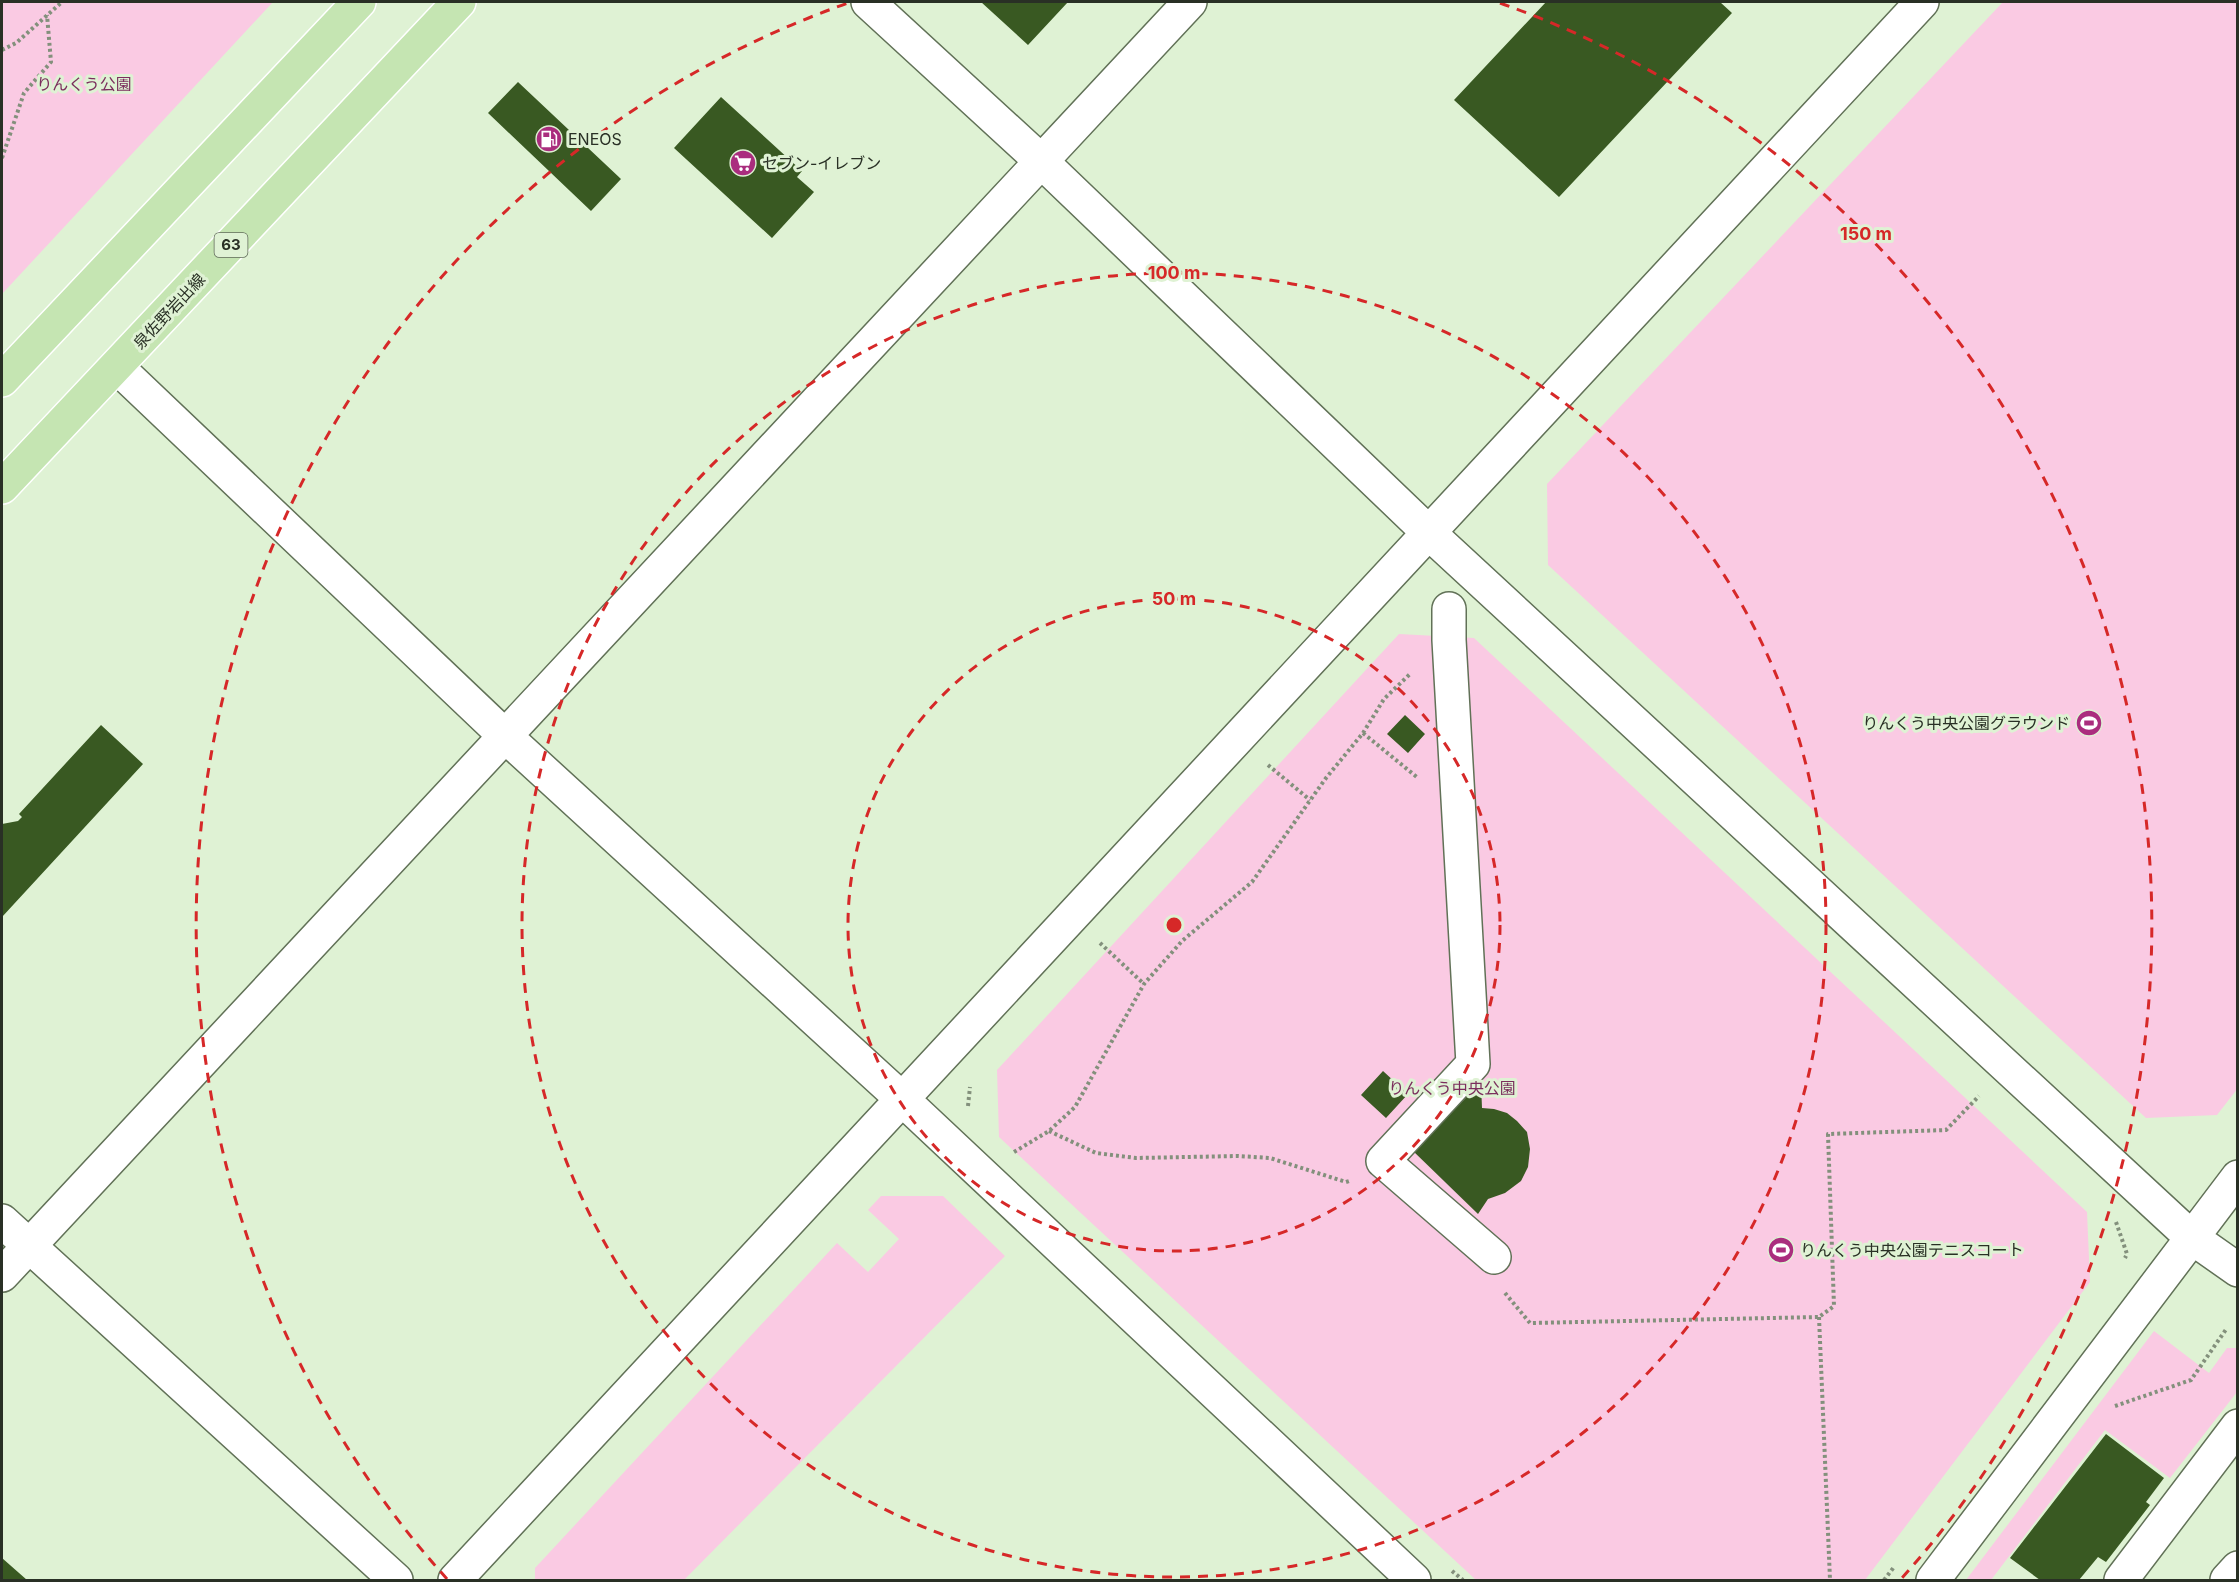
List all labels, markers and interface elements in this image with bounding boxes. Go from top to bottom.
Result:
park label: りんくう公園 [36,74,132,94]
fuel station icon: ENEOS [534,124,564,154]
place label: ENEOS [568,129,622,149]
supermarket icon: セブン-イレブン [728,148,758,178]
place label: セブン-イレブン [762,153,881,173]
text: 150 m [1840,223,1892,244]
road number: 63 [214,233,248,257]
text: 100 m [1148,262,1200,283]
street label: 泉佐野岩出線 [129,269,209,353]
text: 50 m [1152,588,1196,609]
sports icon: りんくう中央公園グラウンド [2074,708,2104,738]
place label: りんくう中央公園グラウンド [1862,713,2070,733]
centre of rings [1164,915,1184,935]
park label: りんくう中央公園 [1388,1078,1516,1098]
sports icon: りんくう中央公園テニスコート [1766,1235,1796,1265]
place label: りんくう中央公園テニスコート [1800,1240,2024,1260]

